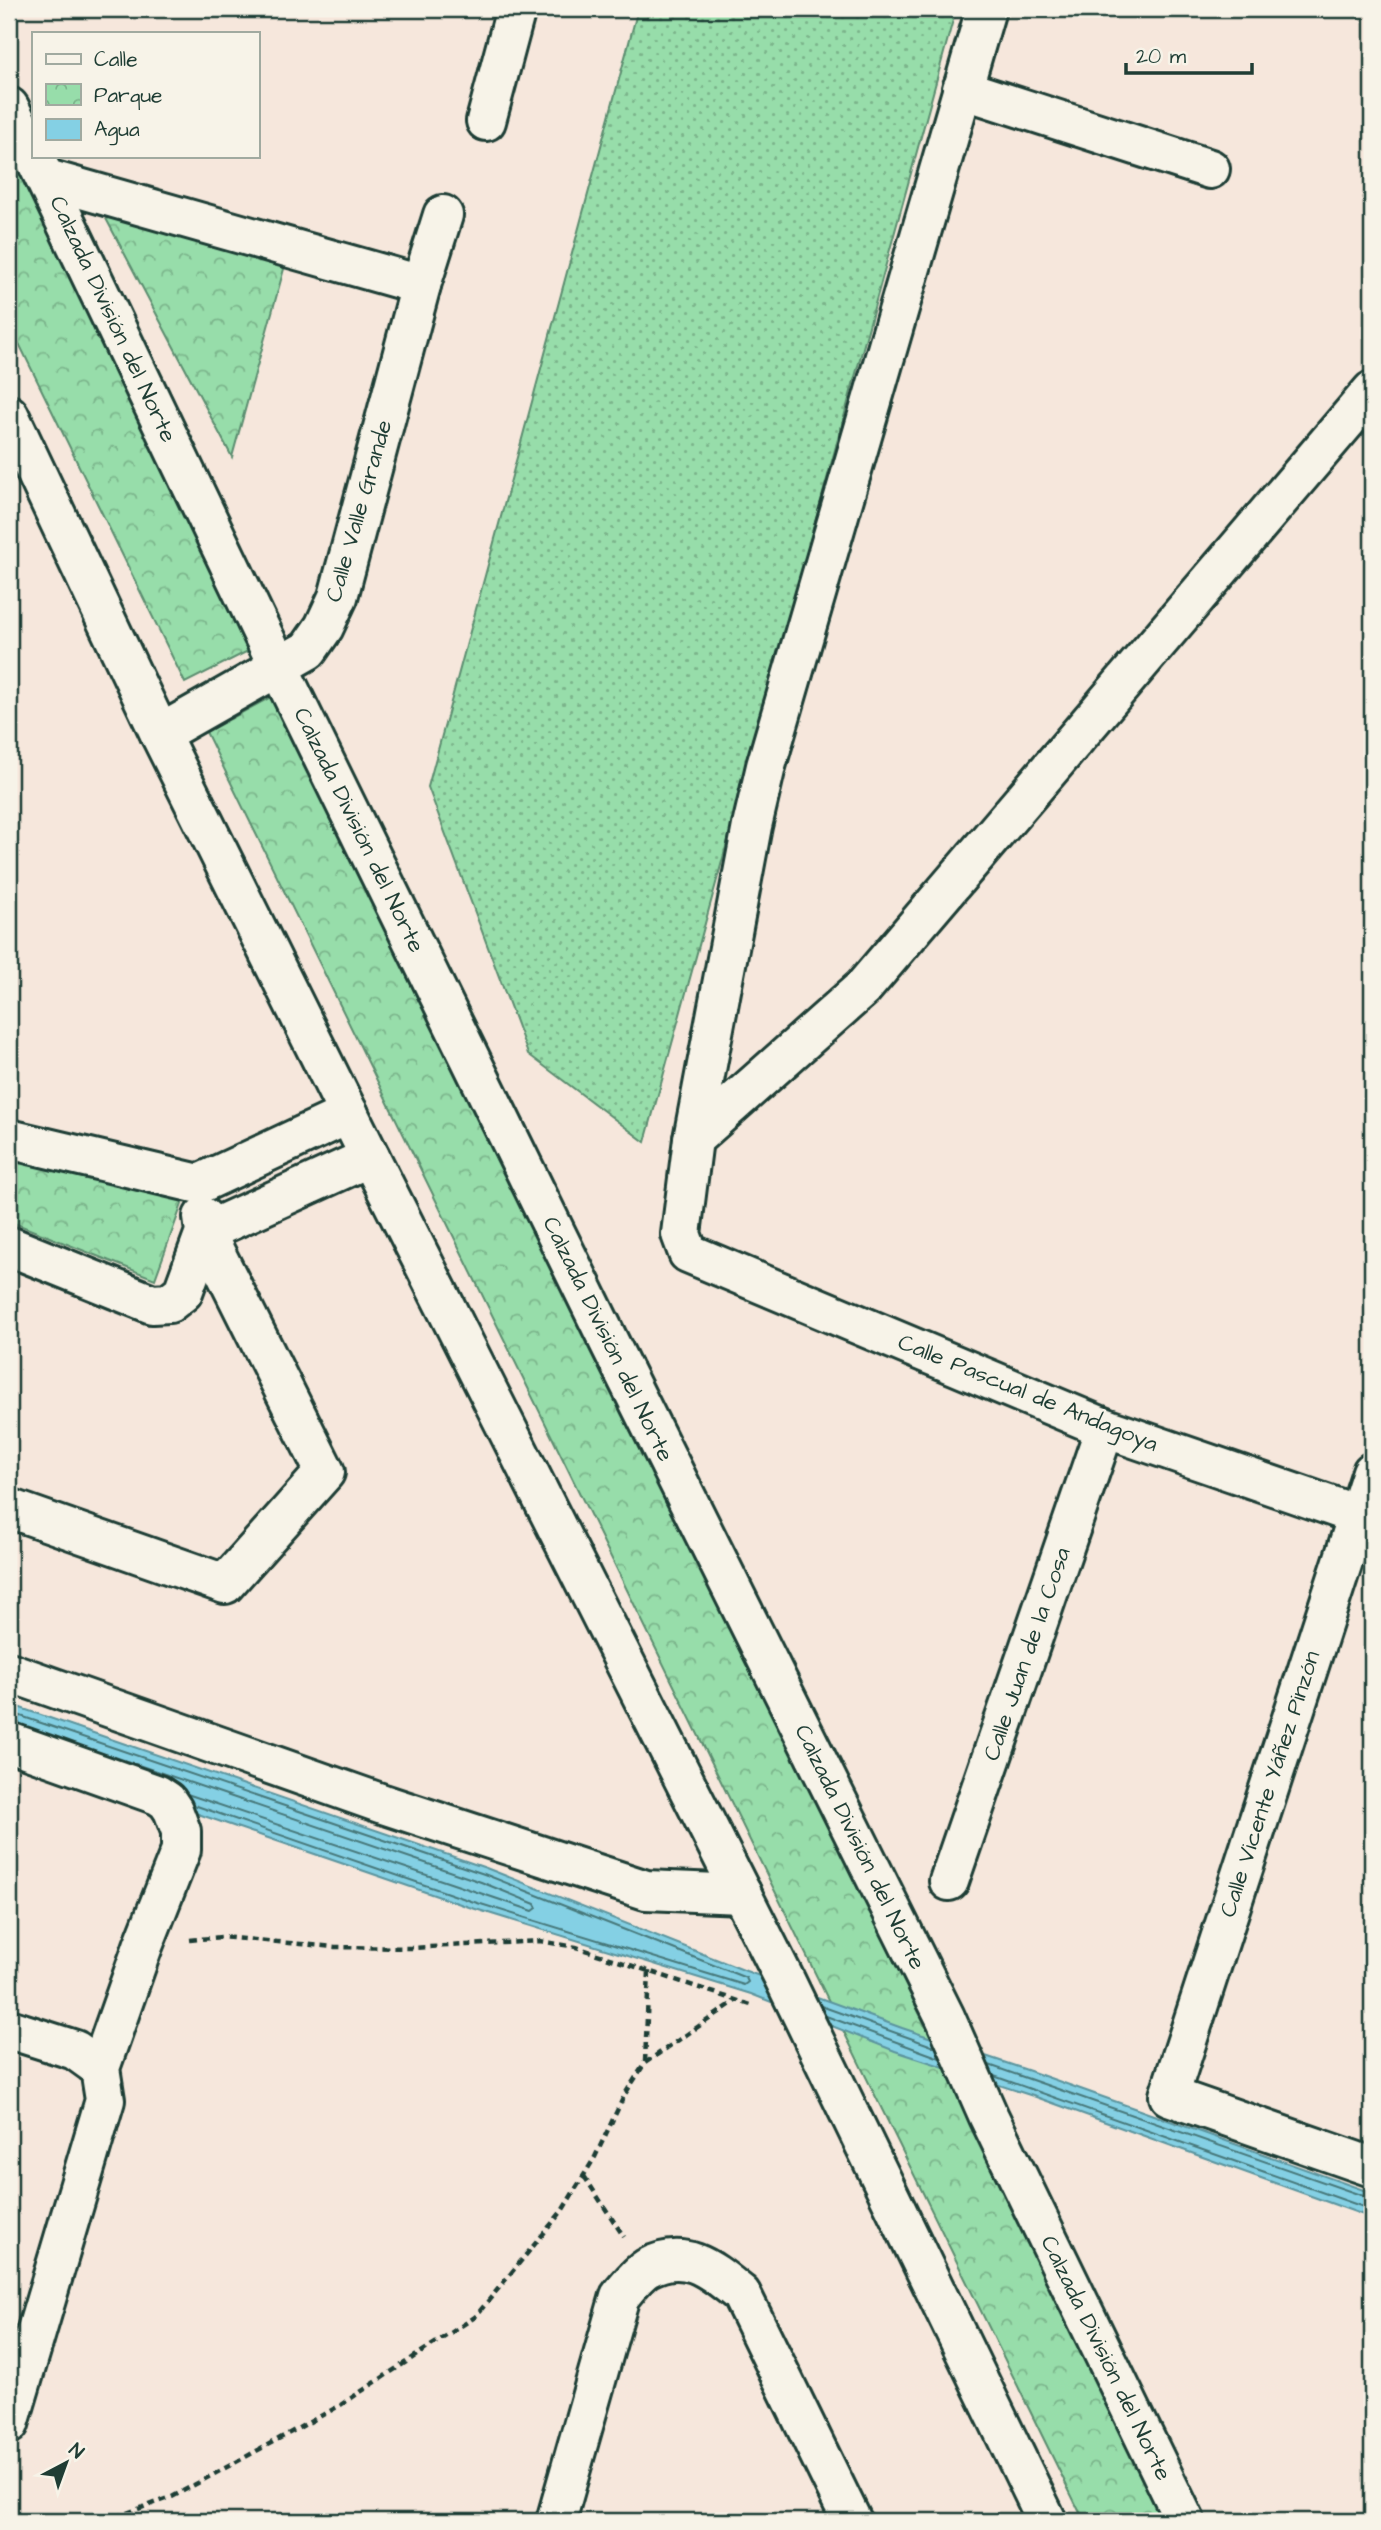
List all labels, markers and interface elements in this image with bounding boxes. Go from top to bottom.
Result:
legend [32,32,259,158]
scale bar [1126,32,1252,76]
text: 20 m [1136,42,1187,71]
text: Calle [94,45,138,74]
text: Parque [94,81,162,110]
text: Agua [94,115,140,146]
street label: Calzada División del Norte [42,190,184,448]
street label: Calle Valle Grande [318,416,400,606]
street label: Calzada División del Norte [286,702,432,958]
street label: Calzada División del Norte [535,1211,681,1467]
street label: Calle Pascual de Andagoya [893,1326,1163,1461]
street label: Calle Juan de la Cosa [975,1543,1079,1765]
street label: Calle Vicente Yáñez Pinzón [1212,1647,1328,1921]
street label: Calzada División del Norte [787,1719,933,1975]
street label: Calzada División del Norte [1033,2230,1179,2486]
north arrow [32,2428,102,2498]
text: N [63,2437,90,2465]

